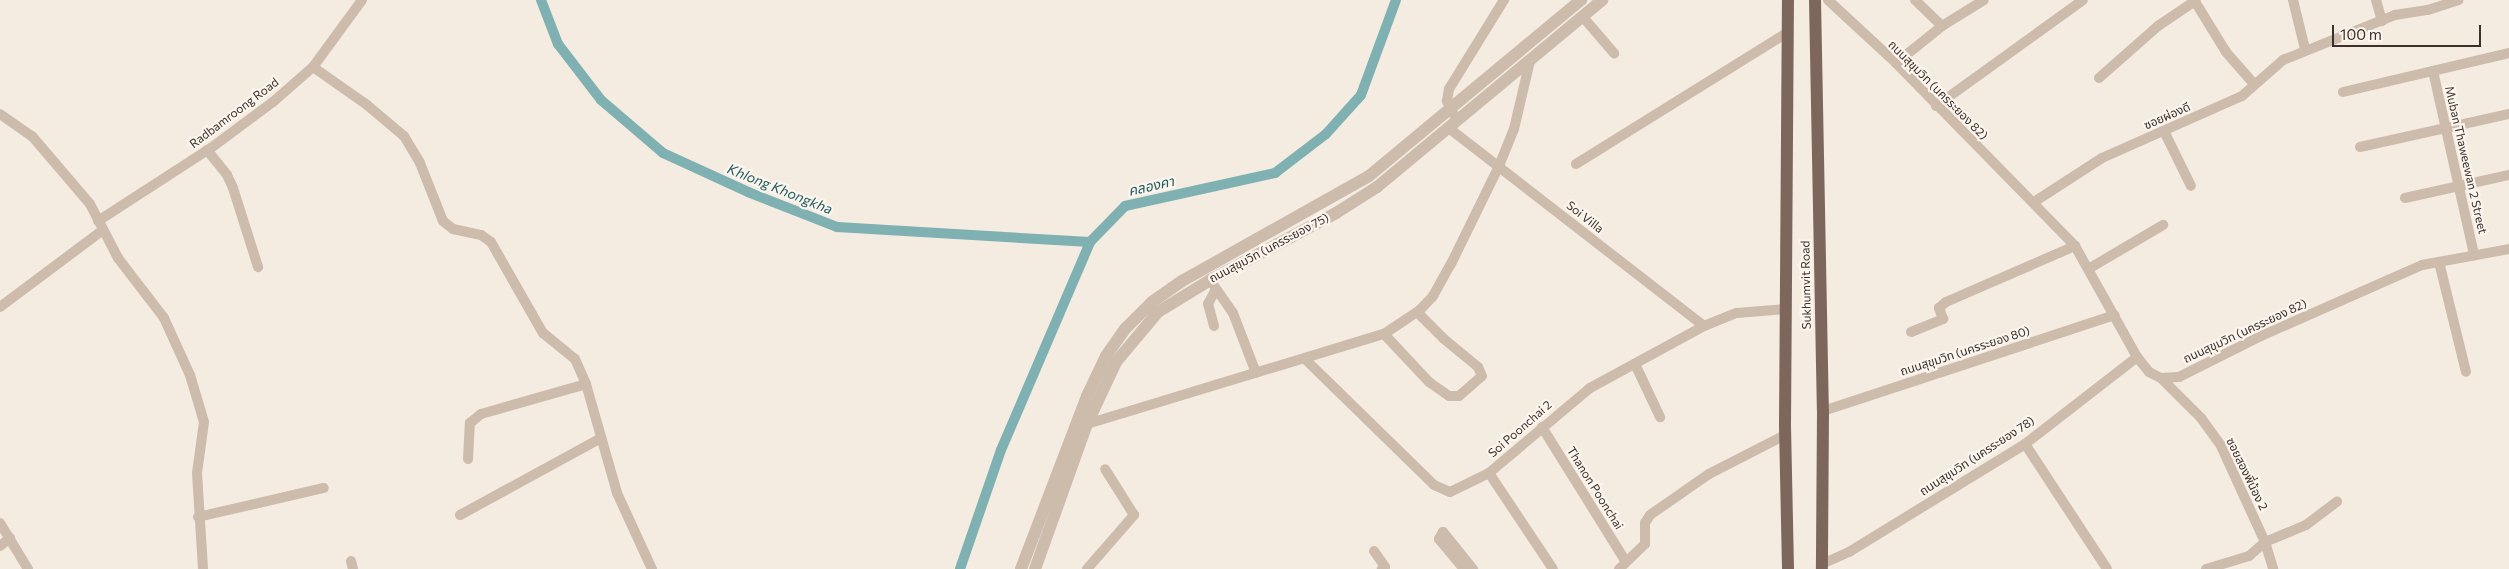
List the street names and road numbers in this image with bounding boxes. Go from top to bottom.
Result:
street label: ถนนสุขุมวิท (นครระยอง 82) [1885,37,1991,143]
street label: Radbamroong Road [187,75,281,151]
street label: Muban Thaweewan 2 Street [2442,85,2490,235]
street label: ซอยผ่องดี [2142,99,2192,133]
street label: Soi Villa [1564,198,1606,236]
street label: ถนนสุขุมวิท (นครระยอง 75) [1207,210,1331,286]
street label: Sukhumvit Road [1798,241,1814,329]
street label: ถนนสุขุมวิท (นครระยอง 82) [2181,296,2309,366]
street label: ถนนสุขุมวิท (นครระยอง 80) [1898,323,2032,379]
street label: Soi Poonchai 2 [1485,398,1555,460]
street label: ถนนสุขุมวิท (นครระยอง 78) [1917,413,2037,499]
street label: ซอยสองพี่น้อง 2 [2223,435,2271,513]
street label: Thanon Poonchai [1564,444,1626,532]

